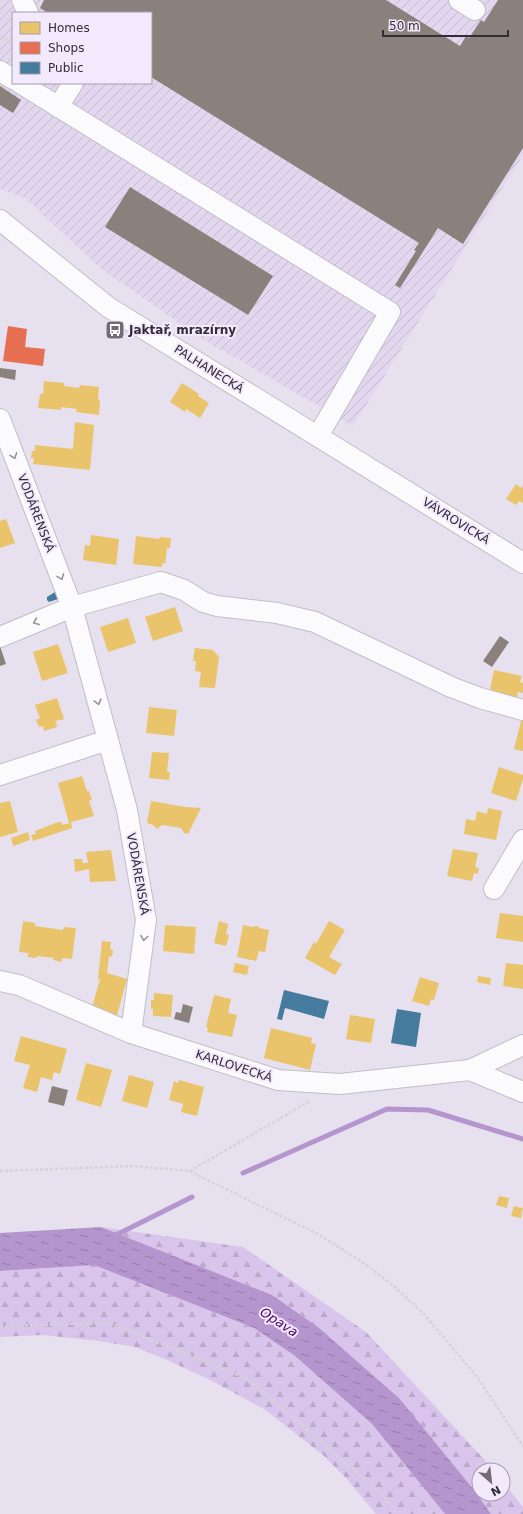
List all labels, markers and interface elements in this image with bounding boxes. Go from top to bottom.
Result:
legend [12,12,152,84]
scale bar [383,12,508,38]
text: 50 m [389,19,420,33]
text: Homes [48,21,90,35]
text: Shops [48,41,84,55]
text: Public [48,61,84,75]
bus stop icon: Jaktař, mrazírny [104,319,126,341]
place label: Jaktař, mrazírny [128,323,236,337]
street label: PALHANECKÁ [172,341,248,396]
one-way arrow [9,452,17,459]
street label: VODÁRENSKÁ [15,471,59,555]
street label: VÁVROVICKÁ [420,494,493,548]
one-way arrow [56,574,64,581]
one-way arrow [32,617,39,625]
one-way arrow [93,698,102,705]
street label: VODÁRENSKÁ [124,832,153,917]
one-way arrow [140,935,149,941]
street label: KARLOVECKÁ [194,1046,275,1085]
water label: Opava [257,1304,301,1340]
north arrow [471,1462,511,1502]
text: N [488,1482,503,1498]

